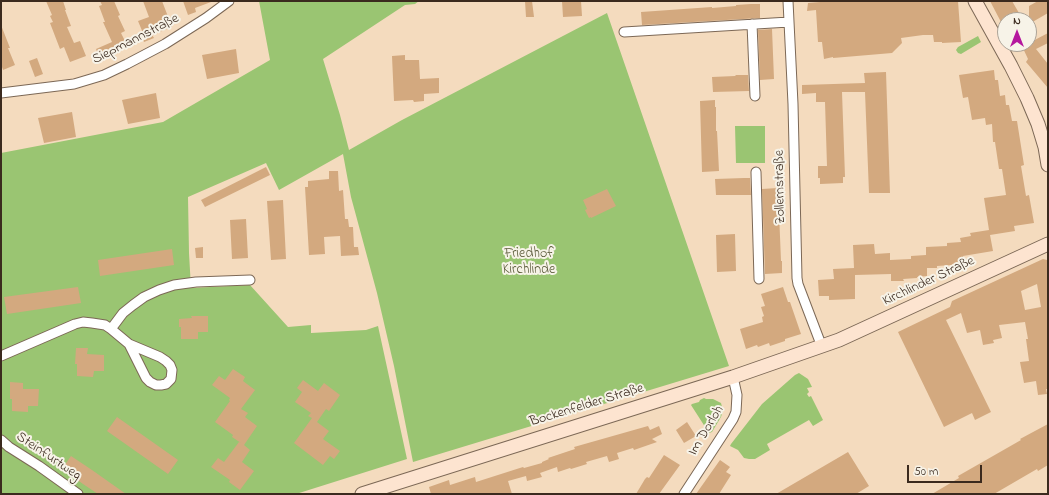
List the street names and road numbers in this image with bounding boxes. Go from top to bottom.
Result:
street label: Siepmannstraße [90,11,182,69]
street label: Zollernstraße [772,150,790,224]
street label: Kirchlinder Straße [880,253,978,311]
street label: Bockenfelder Straße [528,381,646,431]
street label: Im Dorloh [686,403,728,459]
street label: Steinfurtweg [12,429,84,485]

